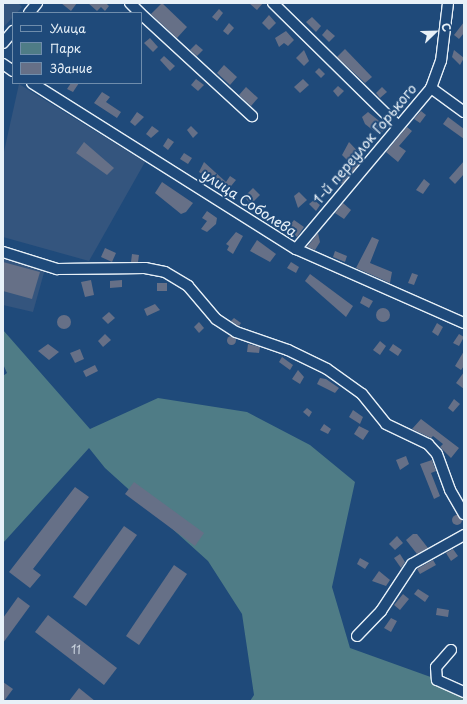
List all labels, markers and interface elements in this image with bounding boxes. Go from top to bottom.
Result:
legend [12,12,142,84]
north arrow [415,12,455,52]
text: Улица [50,19,86,37]
text: С [437,20,456,34]
text: Парк [50,39,81,57]
text: Здание [50,59,92,77]
street label: 1-й переулок Горького [310,80,420,208]
street label: улица Соболева [198,166,300,240]
house number: 11 [71,643,81,657]

